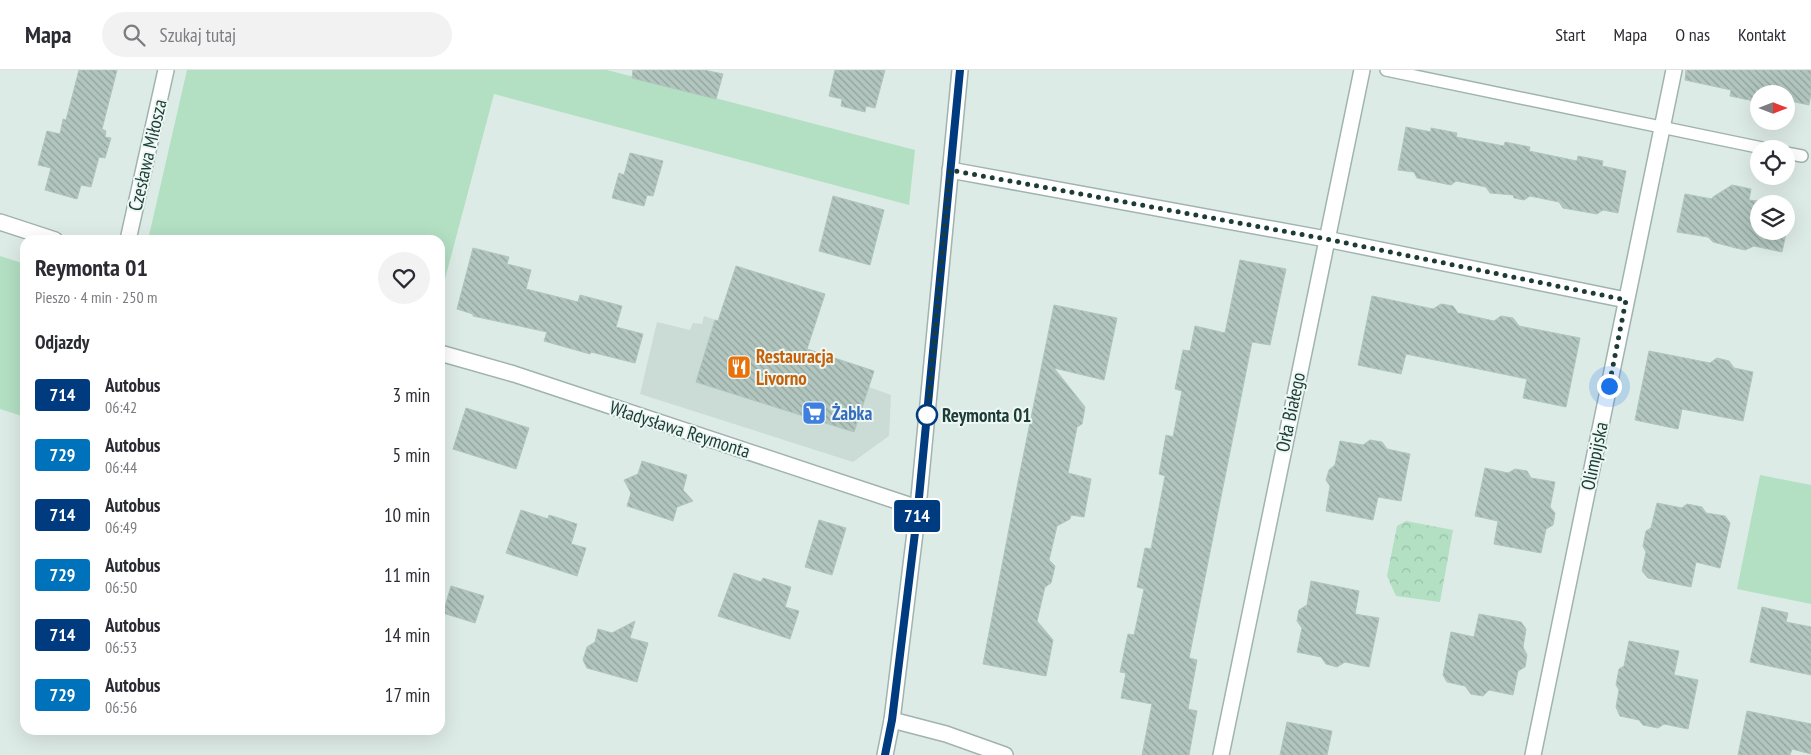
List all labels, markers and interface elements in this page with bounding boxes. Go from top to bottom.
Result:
search box [102,12,452,57]
text: Mapa [25,19,72,50]
icon: search [120,21,148,49]
text: Szukaj tutaj [160,23,236,47]
text: Start [1555,23,1585,46]
text: Mapa [1613,23,1647,46]
text: O nas [1675,23,1710,46]
text: Kontakt [1738,23,1786,46]
north arrow [1750,85,1795,130]
map controls [1750,85,1795,240]
street label: Czesława Miłosza [122,97,172,213]
button: locate [1750,140,1795,185]
button: layers [1750,195,1795,240]
text: Reymonta 01 [35,252,148,283]
button: heart [378,252,430,304]
text: Pieszo · 4 min · 250 m [35,287,157,307]
text: Odjazdy [35,330,89,354]
place label: Restauracja Livorno [756,344,834,390]
restaurant icon: Restauracja Livorno [726,354,752,380]
street label: Orła Białego [1270,370,1310,454]
text: Autobus [105,373,161,397]
your location [1597,374,1622,399]
text: 714 [50,383,75,406]
text: 3 min [393,383,430,407]
street label: Władysława Reymonta [607,395,753,463]
text: 06:42 [105,397,137,417]
supermarket icon: Żabka [801,400,827,426]
place label: Żabka [832,401,872,425]
place label: Reymonta 01 [942,403,1031,427]
marker: Reymonta 01 [916,404,938,426]
street label: Olimpijska [1575,420,1613,492]
text: Autobus [105,433,161,457]
text: 729 [50,443,75,466]
text: 5 min [393,443,430,467]
text: 06:44 [105,457,137,477]
text: Autobus [105,493,161,517]
line badge: 714 [888,500,946,532]
text: 714 [50,503,75,526]
text: 10 min [384,503,430,527]
text: 714 [904,504,930,527]
text: 06:49 [105,517,137,537]
text: Autobus [105,553,161,577]
text: 729 [50,563,75,586]
text: 11 min [384,563,430,587]
text: 06:50 [105,577,137,597]
text: Autobus [105,613,161,637]
text: 714 [50,623,75,646]
text: 14 min [384,623,430,647]
text: 06:53 [105,637,137,657]
text: Autobus [105,673,161,697]
text: 729 [50,683,75,706]
text: 17 min [385,683,430,707]
text: 06:56 [105,697,137,717]

